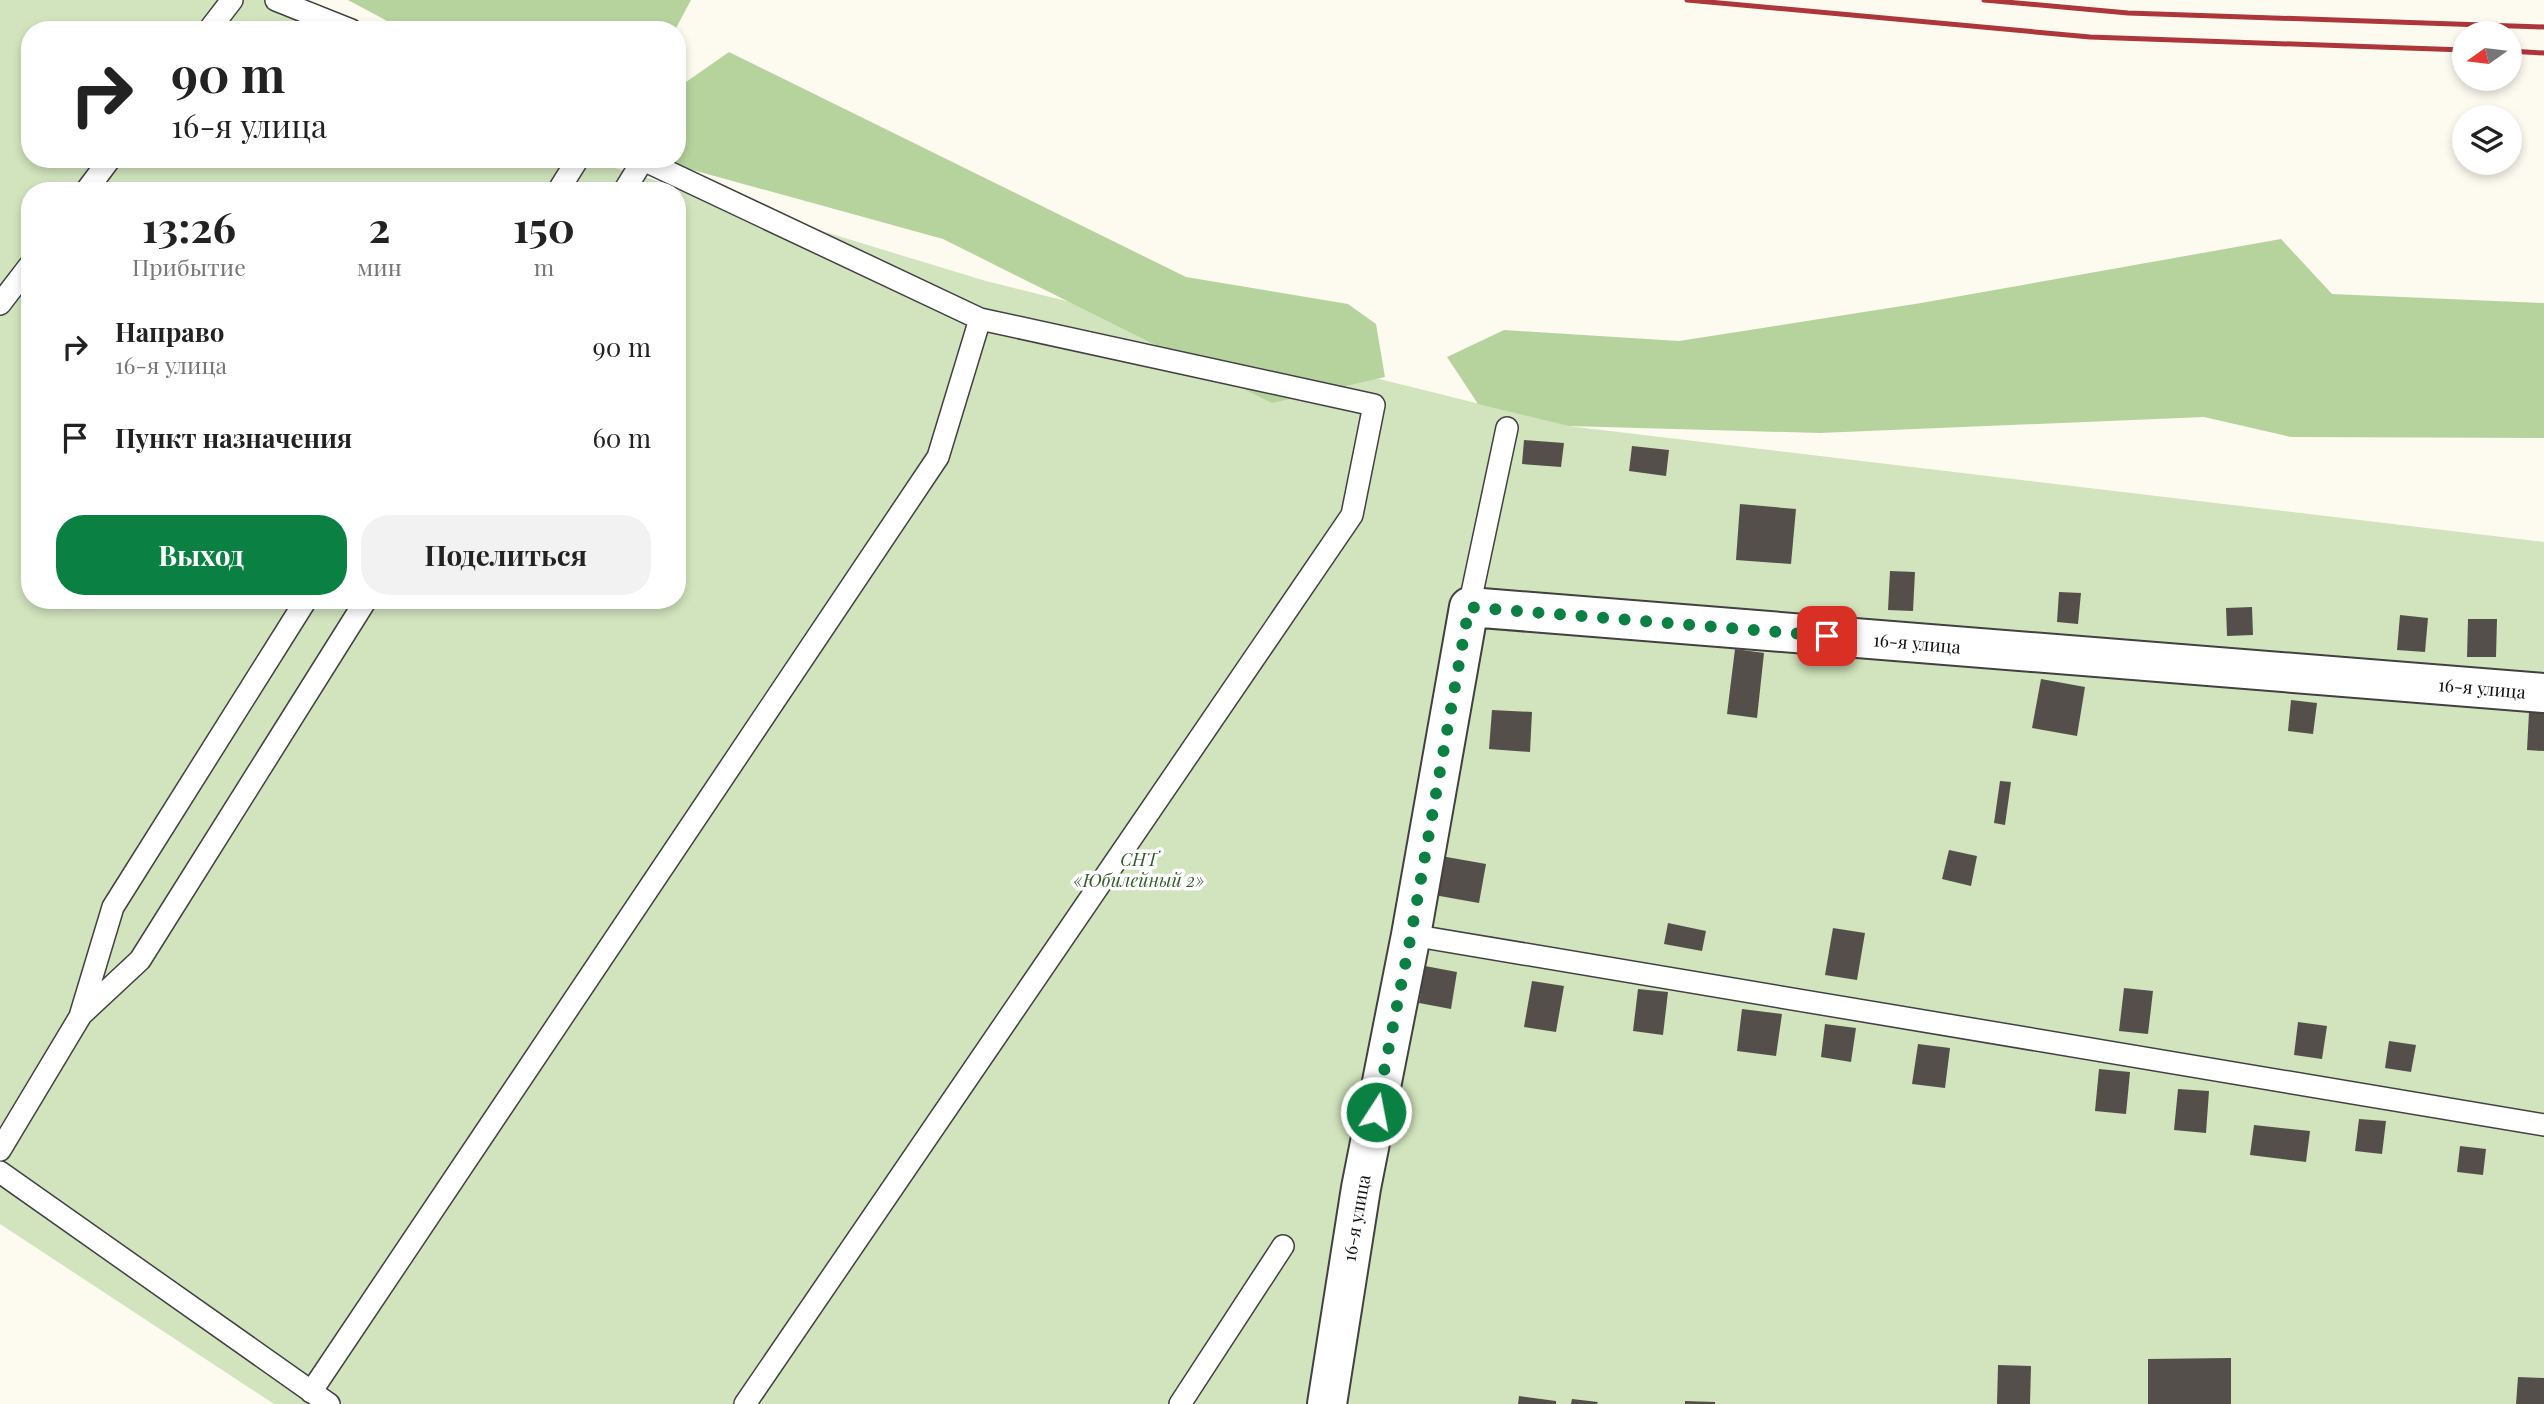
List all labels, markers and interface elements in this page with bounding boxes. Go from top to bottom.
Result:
north arrow [2452,21,2522,91]
map controls [2452,21,2522,175]
text: 90 m [171,40,285,105]
icon: right [56,49,147,140]
text: 16-я улица [171,103,327,146]
button: layers [2452,105,2522,175]
text: 13:26 [142,198,236,254]
text: 2 [368,198,390,254]
text: 150 [513,198,575,254]
text: Прибытие [132,251,246,282]
text: мин [357,251,402,282]
text: m [534,251,554,282]
text: Направо [115,314,224,349]
icon: right [56,328,94,366]
text: 90 m [593,329,651,364]
text: 16-я улица [115,349,227,380]
icon: arrive [56,419,94,457]
text: Пункт назначения [115,420,352,455]
text: 60 m [592,420,651,455]
button: Выход [56,515,347,595]
button: Поделиться [361,515,651,595]
pin [1797,606,1857,666]
icon: arrive [1808,617,1846,655]
street label: 16-я улица [1872,627,1962,659]
street label: 16-я улица [2437,672,2527,704]
park label: СНТ «Юбилейный 2» [1073,847,1205,892]
position arrow [1339,1075,1413,1149]
street label: 16-я улица [1337,1173,1375,1263]

